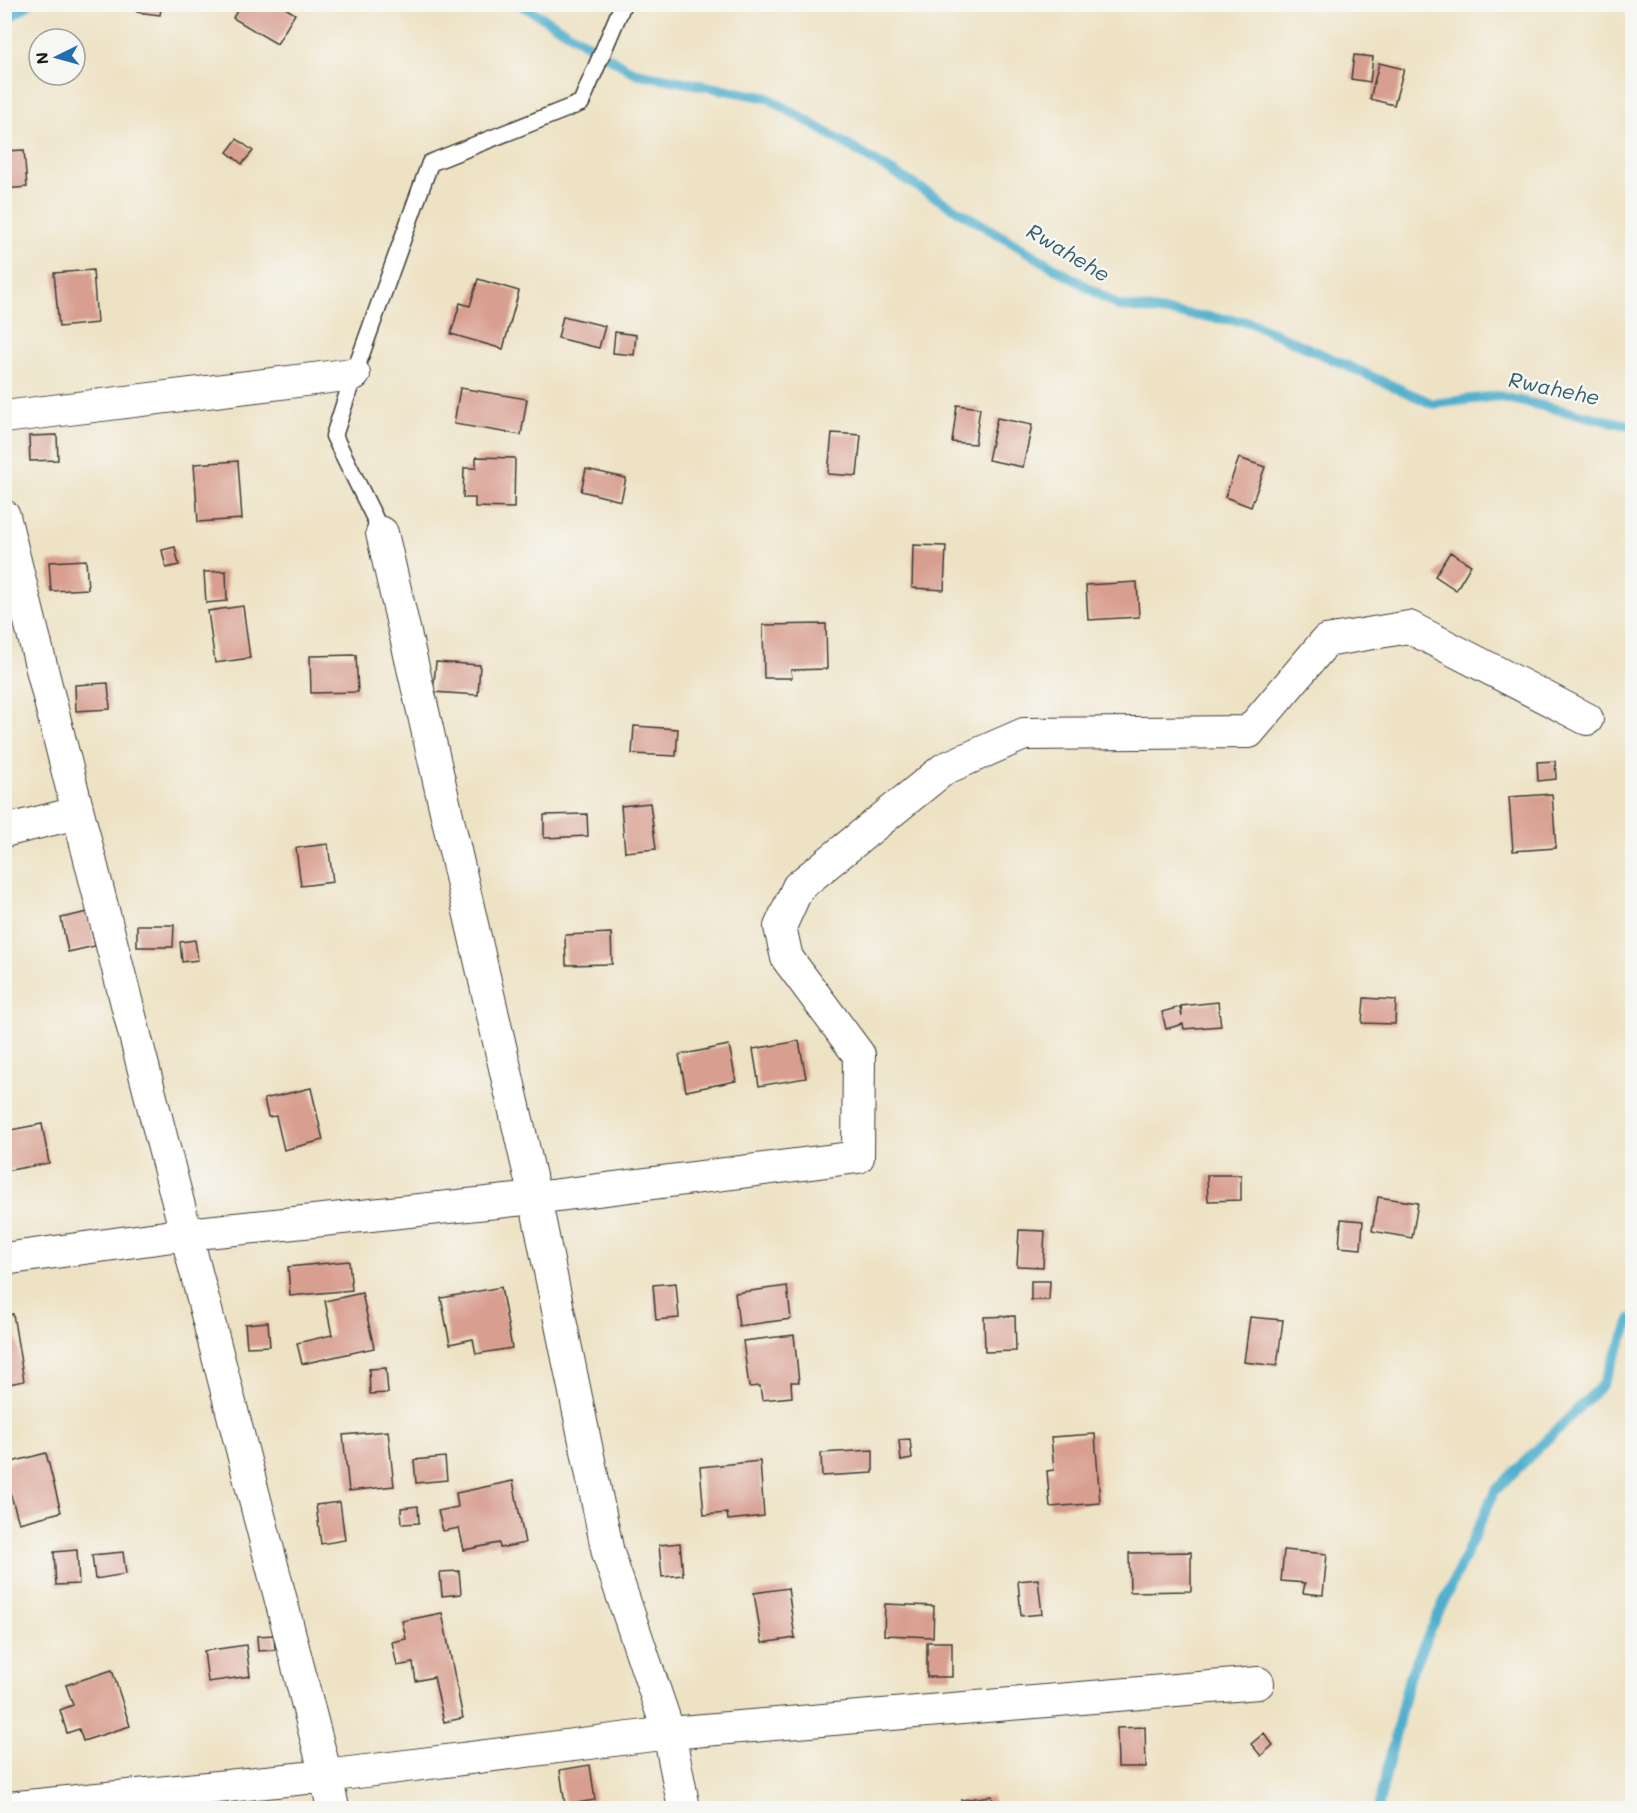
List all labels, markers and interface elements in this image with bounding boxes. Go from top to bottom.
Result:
north arrow [27,27,87,87]
text: N [31,51,53,65]
water label: Rwahehe [1022,216,1115,287]
water label: Rwahehe [1506,365,1602,410]

